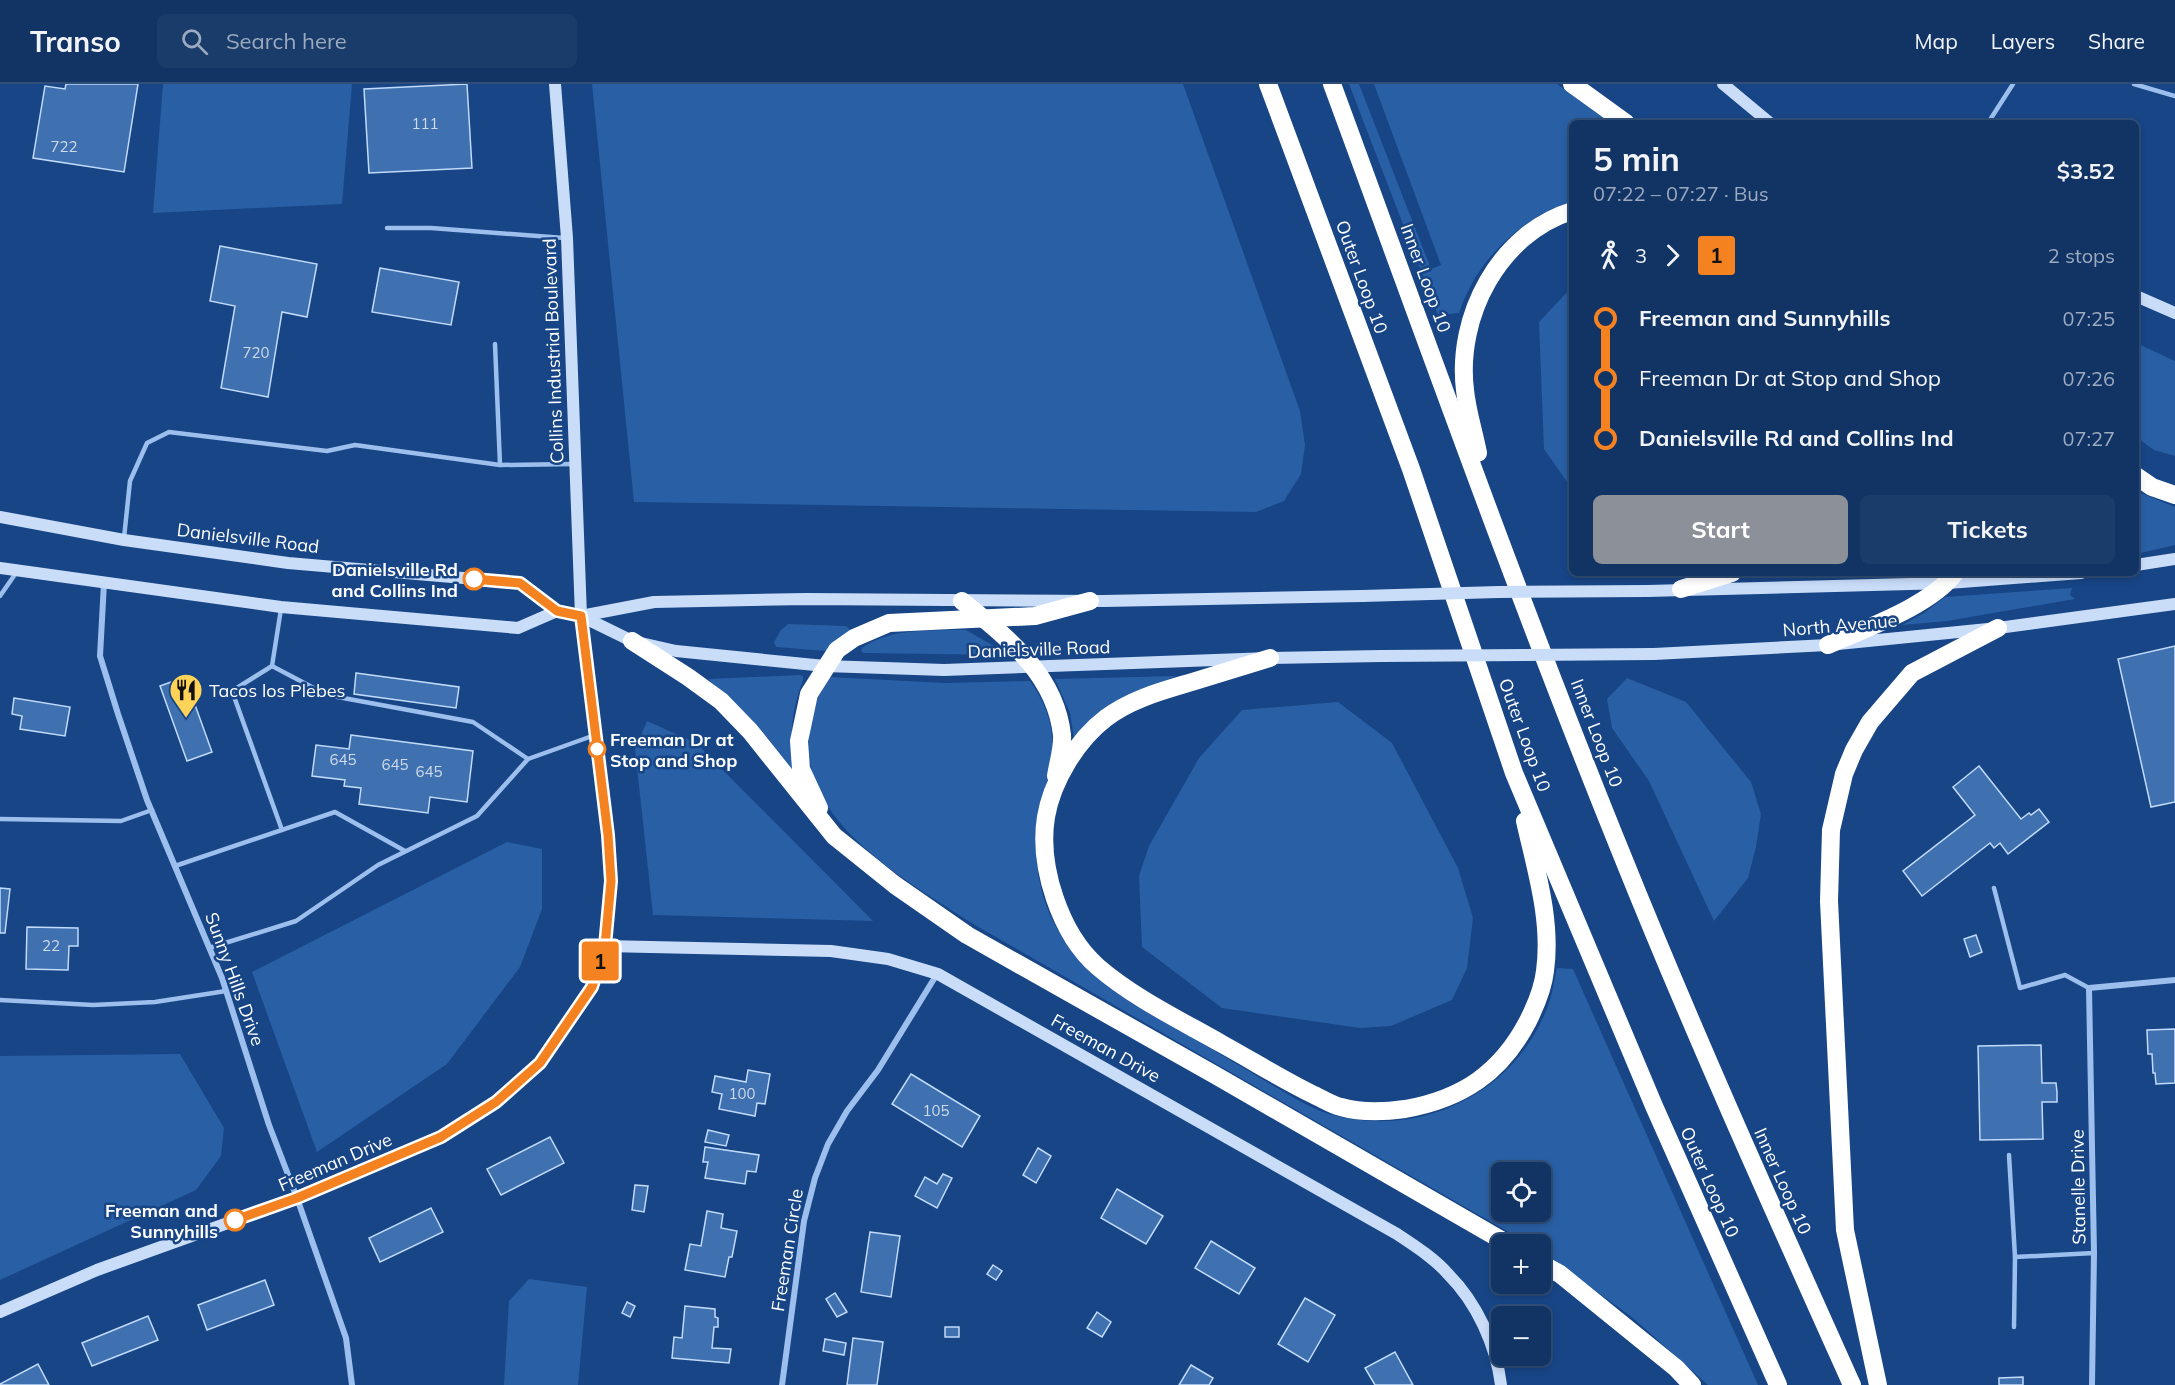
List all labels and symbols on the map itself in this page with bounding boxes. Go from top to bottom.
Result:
house number: 111 [411,114,439,133]
house number: 722 [50,137,78,156]
street label: Outer Loop 10 [1331,217,1393,337]
street label: Inner Loop 10 [1396,220,1456,336]
street label: Collins Industrial Boulevard [538,238,568,464]
house number: 720 [242,343,270,362]
street label: Danielsville Road [176,518,320,558]
place label: Danielsville Rd and Collins Ind [332,558,458,602]
marker: Danielsville Rd and Collins Ind [463,568,485,590]
street label: North Avenue [1782,609,1898,641]
street label: Danielsville Road [967,635,1111,663]
restaurant icon: Tacos los Plebes [168,672,204,719]
street label: Outer Loop 10 [1494,675,1556,795]
street label: Inner Loop 10 [1566,676,1628,790]
place label: Tacos los Plebes [209,679,346,702]
place label: Freeman Dr at Stop and Shop [610,728,737,772]
marker: Freeman Dr at Stop and Shop [588,740,606,758]
house number: 645 [329,750,357,769]
house number: 645 [381,755,409,774]
house number: 645 [415,762,443,781]
street label: Sunny Hills Drive [200,909,270,1049]
house number: 22 [42,936,60,955]
line badge: 1 [580,942,620,980]
street label: Freeman Drive [1047,1009,1165,1087]
house number: 100 [728,1084,756,1103]
house number: 105 [922,1101,950,1120]
street label: Outer Loop 10 [1675,1123,1745,1241]
street label: Inner Loop 10 [1749,1124,1817,1238]
street label: Freeman Drive [275,1128,395,1196]
street label: Stanelle Drive [2065,1129,2091,1245]
street label: Freeman Circle [766,1187,808,1313]
place label: Freeman and Sunnyhills [105,1199,218,1243]
marker: Freeman and Sunnyhills [224,1209,246,1231]

